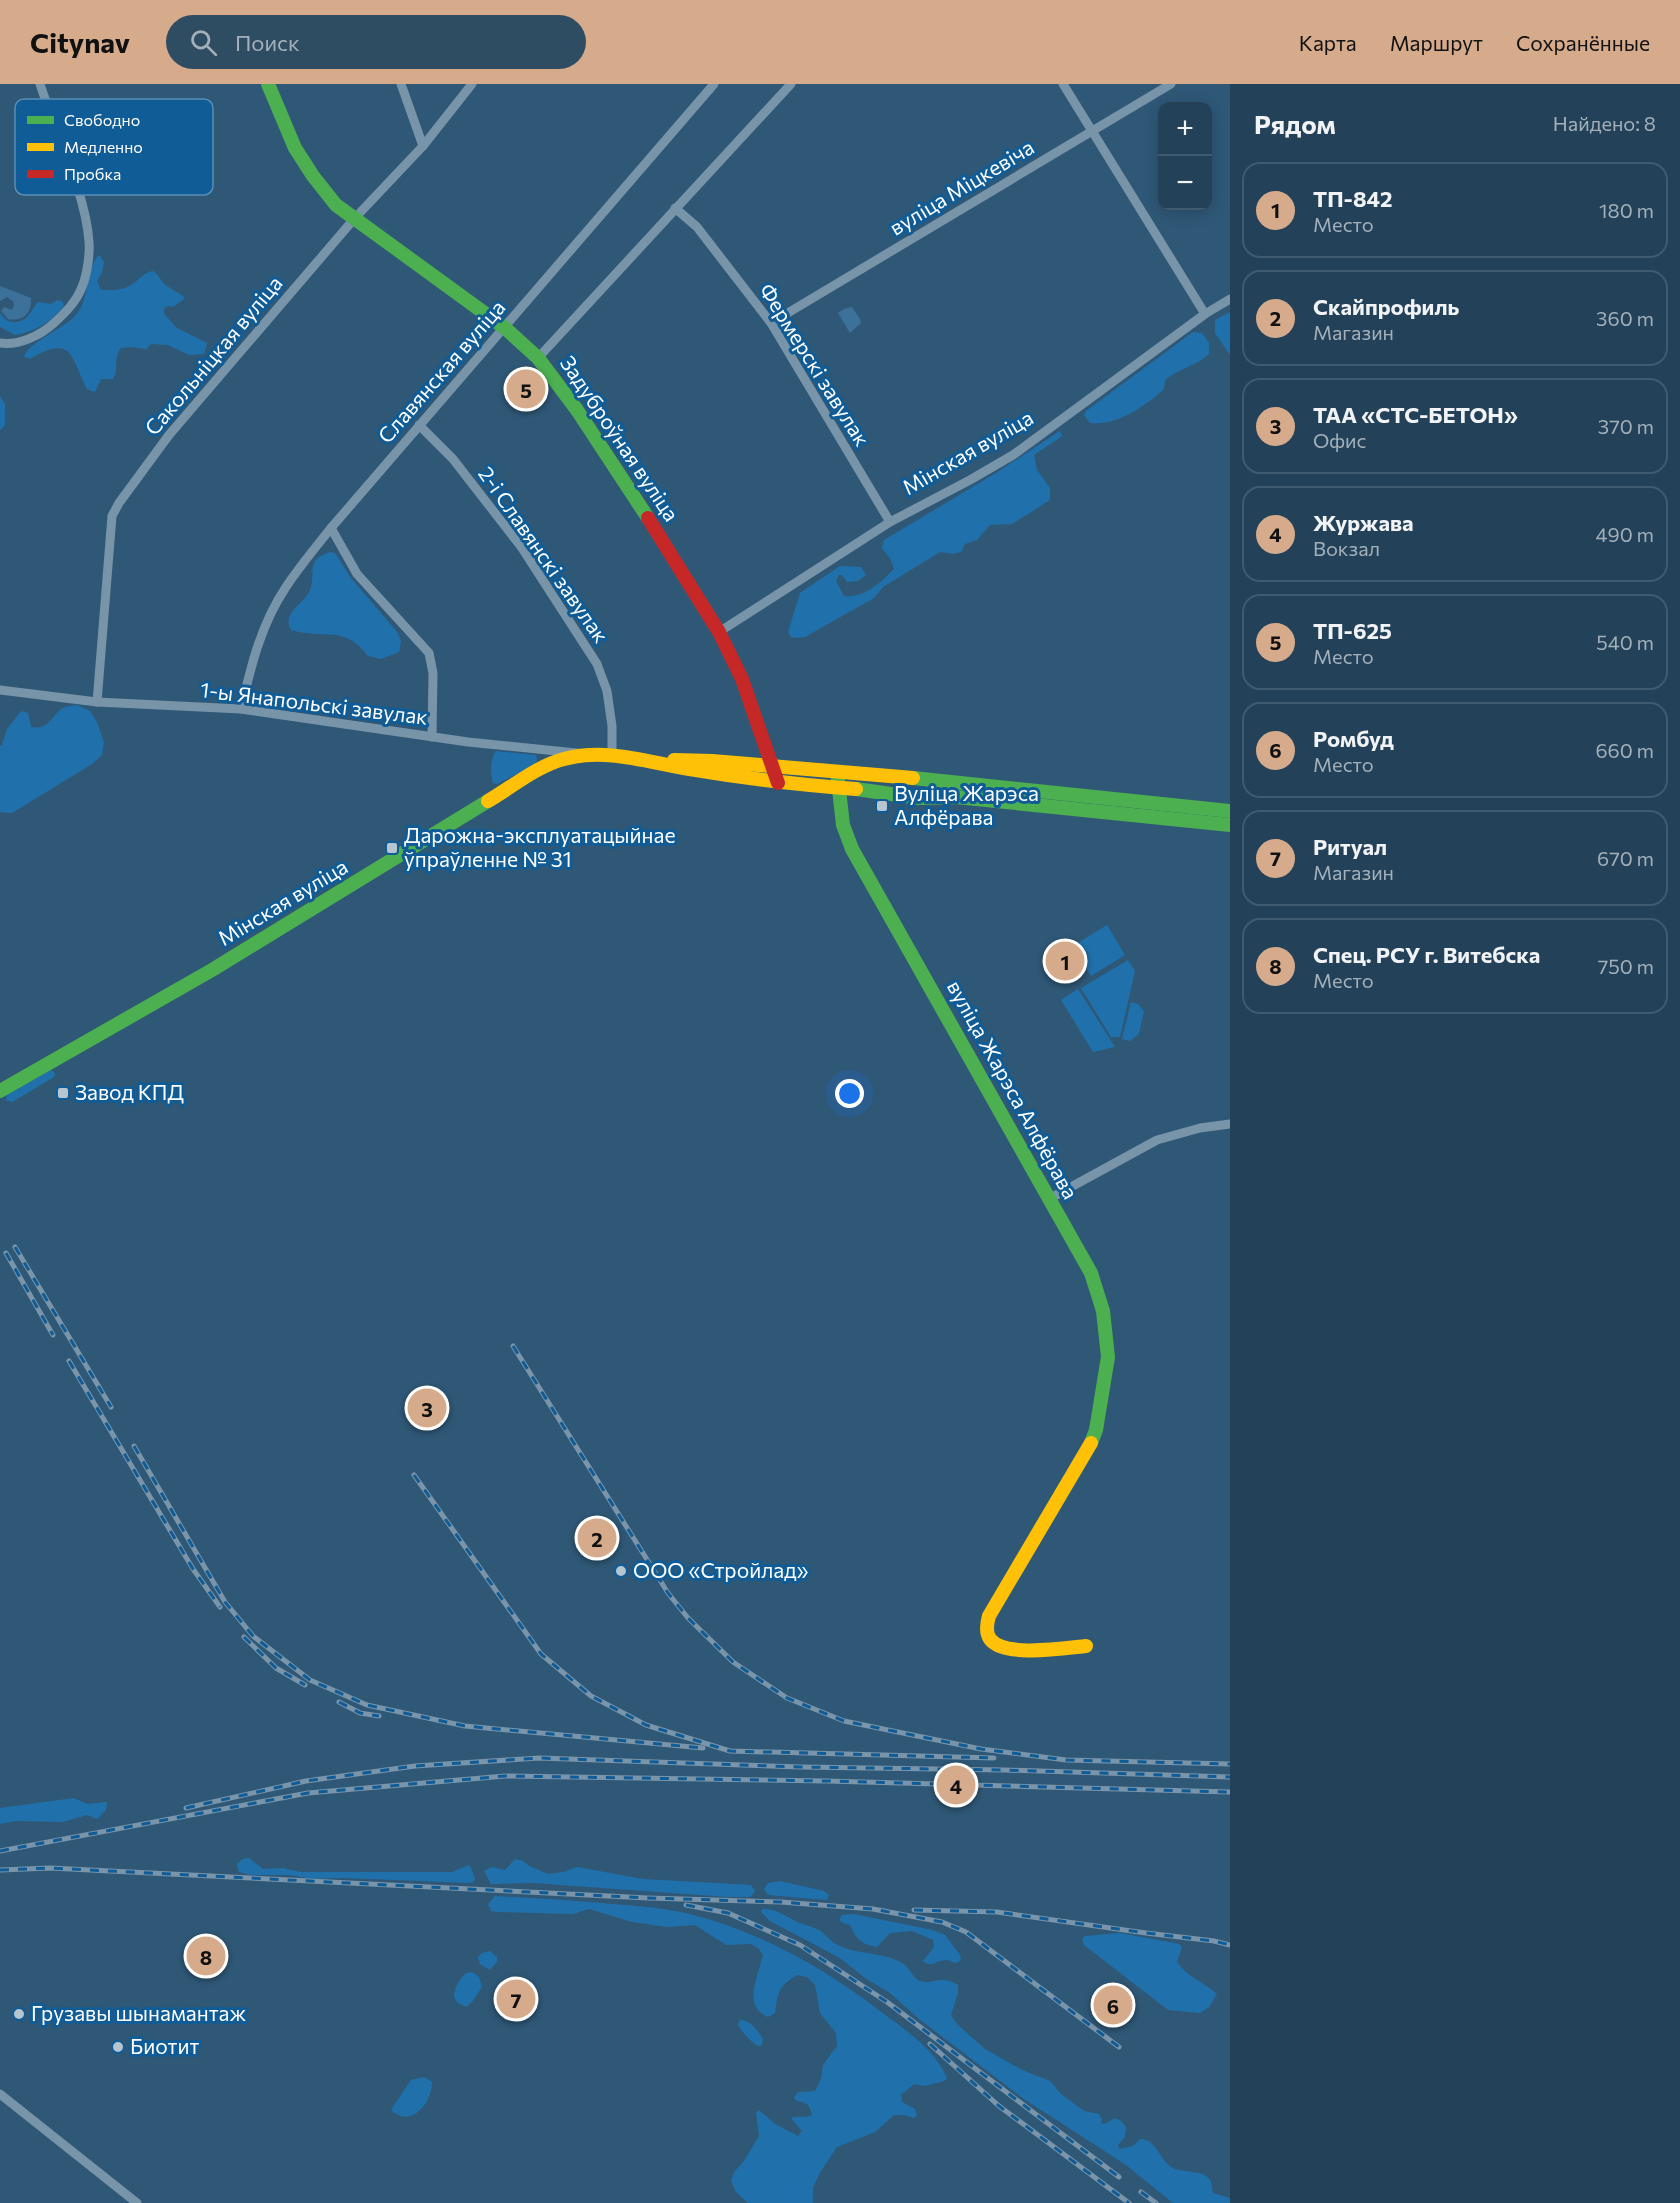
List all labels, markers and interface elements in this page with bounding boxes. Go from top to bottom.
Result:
search box [166,15,586,69]
text: Citynav [30,25,130,59]
icon: search [187,26,220,59]
text: Поиск [235,29,300,56]
text: Карта [1299,30,1357,55]
text: Маршрут [1390,30,1483,55]
text: Сохранённые [1516,30,1650,55]
legend [15,99,213,195]
map controls [1158,102,1212,210]
button: + [1158,102,1212,156]
text: Рядом [1254,108,1336,139]
text: Свободно [64,110,140,129]
text: Найдено: 8 [1553,111,1656,135]
street label: вуліца Міцкевіча [884,134,1038,240]
text: Медленно [64,137,143,156]
button: − [1158,156,1212,210]
text: Пробка [64,164,121,183]
text: ТП-842 [1313,185,1392,212]
text: 1 [1271,198,1280,222]
text: 180 m [1599,198,1654,222]
text: Место [1313,212,1374,236]
street label: Сакольніцкая вуліца [139,270,287,440]
street label: Фермерскі завулак [755,278,875,450]
text: Скайпрофиль [1313,293,1459,320]
street label: Славянская вуліца [372,295,510,448]
text: 2 [1270,306,1281,330]
text: 360 m [1596,306,1654,330]
text: Магазин [1313,320,1394,344]
street label: Задуброўная вуліца [556,351,685,525]
pin: 5 [506,366,546,412]
text: ТАА «СТС-БЕТОН» [1313,401,1518,428]
street label: Мінская вуліца [897,404,1037,499]
text: 3 [1270,414,1281,438]
text: 370 m [1598,414,1654,438]
text: Офис [1313,428,1366,452]
street label: 2-і Славянскі завулак [474,461,614,647]
text: Журжава [1313,509,1413,536]
text: 4 [1269,522,1282,546]
text: 490 m [1596,522,1654,546]
text: Вокзал [1313,536,1380,560]
text: ТП-625 [1313,617,1392,644]
text: 5 [1270,630,1281,654]
text: 540 m [1596,630,1654,654]
text: Место [1313,644,1374,668]
street label: 1-ы Янапольскі завулак [199,676,429,729]
text: Ромбуд [1313,725,1394,752]
text: 6 [1269,738,1282,762]
text: 660 m [1595,738,1654,762]
text: Место [1313,752,1374,776]
place label: Вуліца Жарэса Алфёрава [894,780,1039,829]
marker: Вуліца Жарэса Алфёрава [875,799,889,813]
place label: Дарожна-эксплуатацыйнае ўпраўленне № 31 [404,822,676,871]
text: Ритуал [1313,833,1387,860]
marker: Дарожна-эксплуатацыйнае ўпраўленне № 31 [385,841,399,855]
text: 7 [1270,846,1281,870]
text: 670 m [1597,846,1654,870]
street label: Мінская вуліца [213,853,352,950]
text: Магазин [1313,860,1394,884]
pin: 1 [1046,938,1084,984]
text: Спец. РСУ г. Витебска [1313,941,1540,968]
text: 8 [1269,954,1282,978]
text: 750 m [1598,954,1654,978]
text: Место [1313,968,1374,992]
street label: вуліца Жарэса Алфёрава [943,976,1084,1203]
place label: Завод КПД [75,1079,184,1104]
your location [835,1079,864,1108]
marker: Завод КПД [56,1086,70,1100]
pin: 3 [408,1386,446,1430]
pin: 2 [578,1516,616,1560]
place label: ООО «Стройлад» [633,1557,809,1582]
marker: ООО «Стройлад» [614,1564,628,1578]
pin: 4 [936,1762,976,1808]
pin: 8 [186,1934,226,1978]
pin: 7 [496,1976,536,2022]
pin: 6 [1094,1982,1132,2028]
place label: Грузавы шынамантаж [31,2000,246,2025]
marker: Грузавы шынамантаж [12,2007,26,2021]
place label: Биотит [130,2033,200,2058]
marker: Биотит [111,2040,125,2054]

